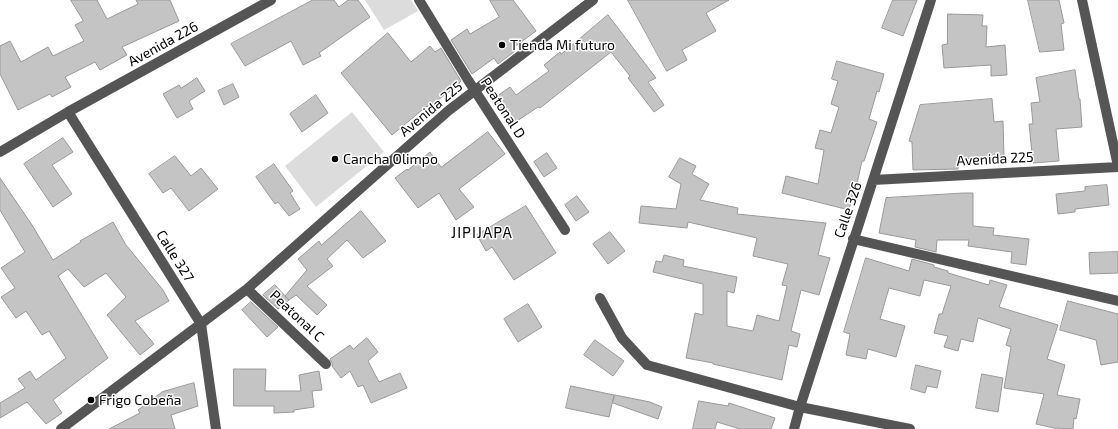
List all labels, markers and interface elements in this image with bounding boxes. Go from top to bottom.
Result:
street label: Avenida 226 [125,18,201,70]
place label: Tienda Mi futuro [510,37,615,53]
marker: Tienda Mi futuro [497,40,507,50]
street label: Peatonal D [477,74,529,142]
street label: Avenida 225 [396,78,466,140]
street label: Avenida 225 [956,149,1034,169]
place label: Cancha Olimpo [343,151,438,167]
marker: Cancha Olimpo [330,154,340,164]
street label: Calle 326 [831,180,865,240]
district label: JIPIJAPA [451,224,513,242]
street label: Calle 327 [153,227,197,285]
street label: Peatonal C [266,287,328,345]
place label: Frigo Cobeña [99,392,181,408]
marker: Frigo Cobeña [86,395,96,405]

